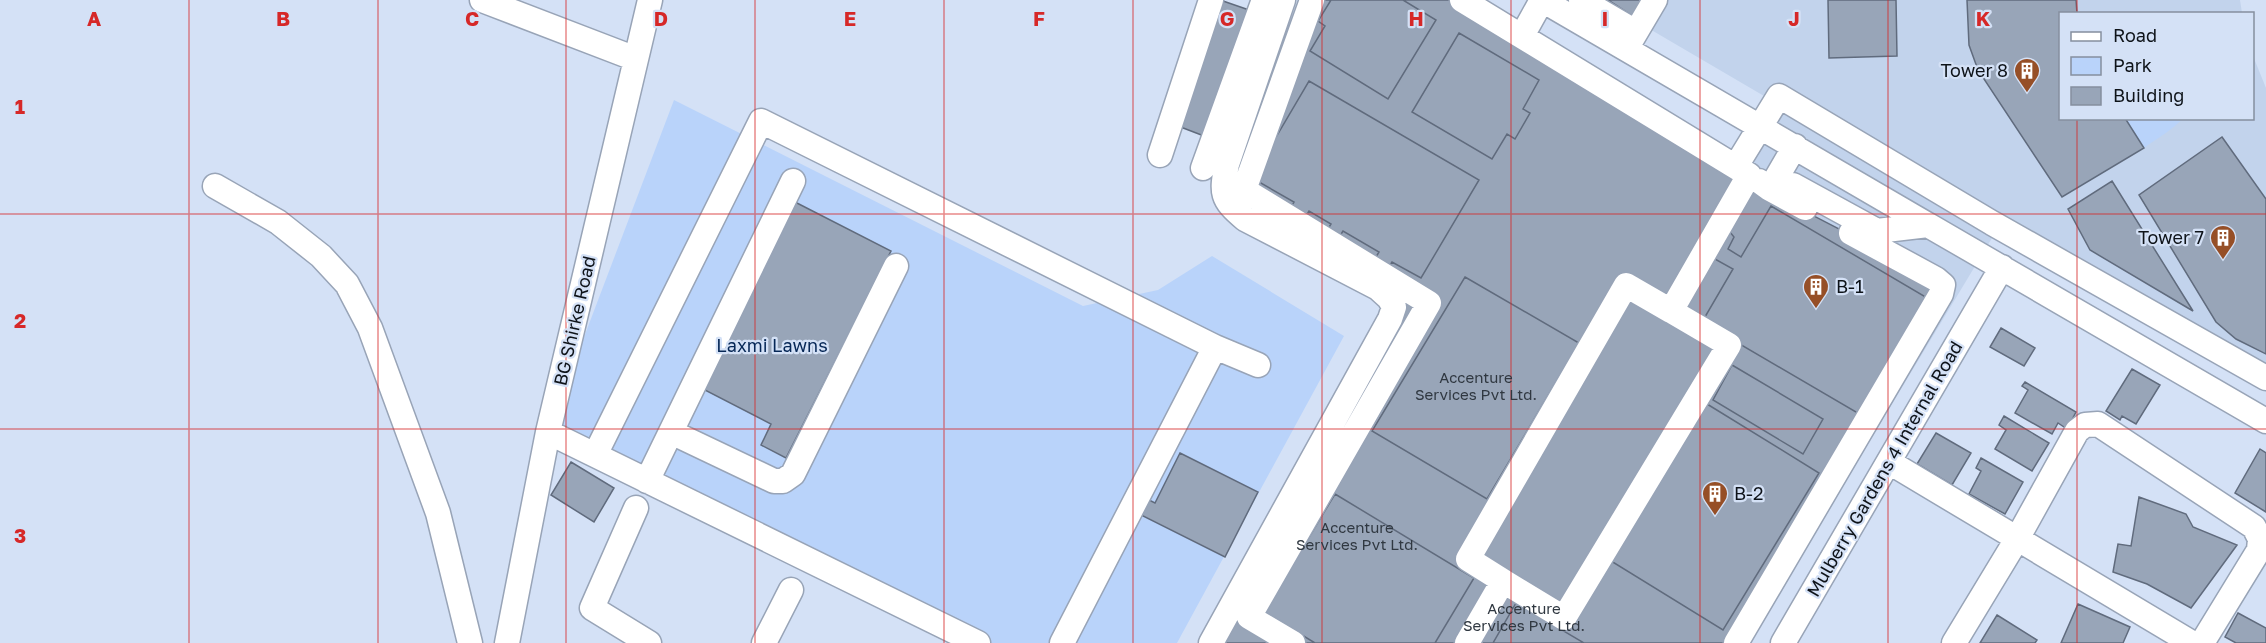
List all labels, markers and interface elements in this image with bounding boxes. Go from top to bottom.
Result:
text: A [87,6,101,30]
text: B [276,6,290,30]
text: C [465,6,479,30]
text: D [654,6,668,30]
text: E [844,6,856,30]
text: F [1033,6,1045,30]
text: G [1220,6,1234,30]
text: H [1408,6,1424,30]
text: I [1602,6,1608,30]
text: J [1788,6,1800,30]
text: K [1976,6,1991,30]
legend [2059,12,2254,120]
text: Road [2113,24,2157,46]
text: Park [2113,54,2152,76]
building icon: Tower 8 [2012,56,2042,94]
place label: Tower 8 [1941,59,2008,81]
text: Building [2113,84,2184,106]
text: 1 [15,94,25,118]
building icon: Tower 7 [2208,223,2238,261]
place label: Tower 7 [2138,226,2204,248]
street label: BG Shirke Road [548,254,600,388]
building icon: B-1 [1801,272,1831,310]
place label: B-1 [1836,275,1864,297]
text: 2 [14,308,26,332]
park label: Laxmi Lawns [716,334,828,356]
street label: Mulberry Gardens 4 Internal Road [1802,337,1967,600]
house number: Accenture Services Pvt Ltd. [1415,368,1537,403]
building icon: B-2 [1700,479,1730,517]
place label: B-2 [1734,482,1763,504]
house number: Accenture Services Pvt Ltd. [1296,518,1418,553]
text: 3 [14,523,26,547]
house number: Accenture Services Pvt Ltd. [1463,599,1585,634]

